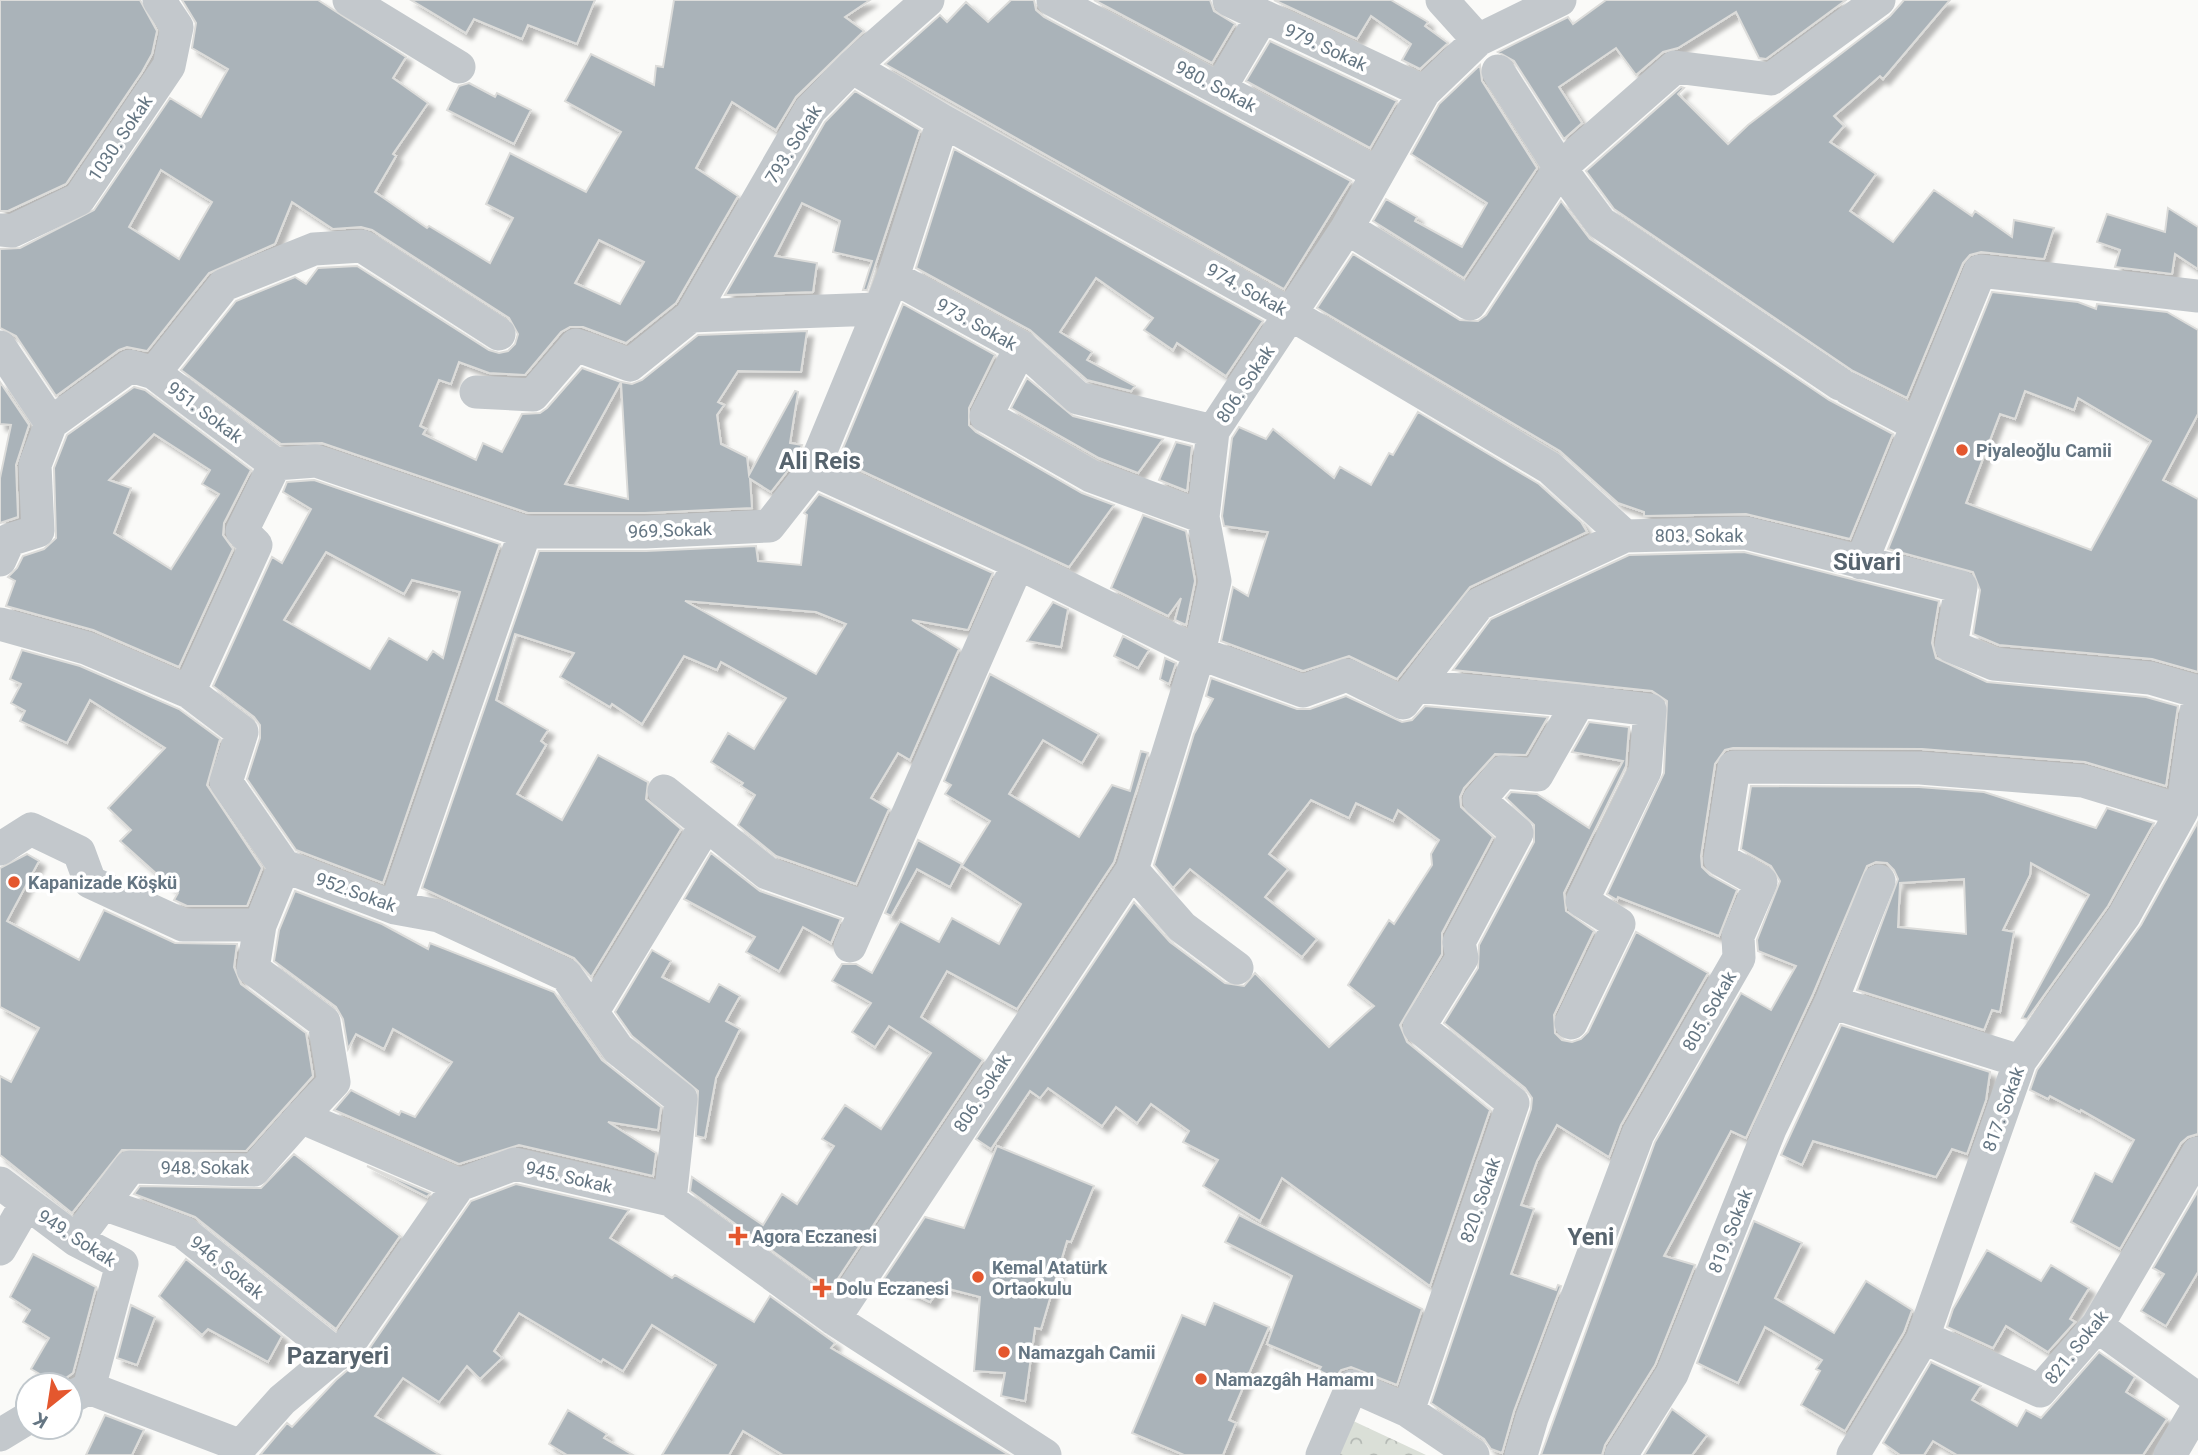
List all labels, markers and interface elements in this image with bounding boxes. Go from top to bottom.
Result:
street label: 979. Sokak [1281,19,1371,76]
street label: 980. Sokak [1172,56,1261,116]
street label: 1030. Sokak [84,91,157,185]
street label: 793. Sokak [761,100,826,187]
street label: 974. Sokak [1203,258,1292,320]
street label: 973. Sokak [933,293,1022,355]
street label: 806. Sokak [1212,341,1279,427]
street label: 951. Sokak [163,377,247,448]
place label: Piyaleoğlu Camii [1976,440,2112,461]
marker: Piyaleoğlu Camii [1954,442,1970,458]
district label: Ali Reis [779,447,861,475]
street label: 969.Sokak [628,518,713,542]
street label: 803. Sokak [1655,525,1744,546]
district label: Süvari [1833,548,1901,576]
street label: 952.Sokak [313,868,400,917]
place label: Kapanizade Köşkü [28,872,177,893]
marker: Kapanizade Köşkü [6,874,22,890]
street label: 805. Sokak [1678,967,1741,1055]
street label: 806. Sokak [949,1049,1015,1136]
street label: 817. Sokak [1978,1063,2028,1154]
street label: 820. Sokak [1456,1154,1505,1245]
street label: 948. Sokak [161,1157,250,1178]
street label: 945. Sokak [523,1157,615,1197]
street label: 819. Sokak [1704,1185,1757,1276]
street label: 949. Sokak [34,1205,121,1271]
district label: Yeni [1568,1223,1614,1251]
place label: Agora Eczanesi [752,1226,877,1247]
marker: Agora Eczanesi [730,1228,746,1244]
street label: 946. Sokak [186,1231,269,1304]
place label: Kemal Atatürk Ortaokulu [992,1257,1108,1299]
marker: Kemal Atatürk Ortaokulu [970,1269,986,1285]
place label: Dolu Eczanesi [836,1278,949,1299]
marker: Dolu Eczanesi [814,1280,830,1296]
street label: 821. Sokak [2040,1305,2113,1388]
district label: Pazaryeri [287,1342,389,1370]
place label: Namazgah Camii [1018,1342,1156,1363]
marker: Namazgah Camii [996,1344,1012,1360]
place label: Namazgâh Hamamı [1215,1369,1374,1390]
north arrow [14,1371,84,1441]
marker: Namazgâh Hamamı [1193,1371,1209,1387]
text: K [29,1407,52,1433]

